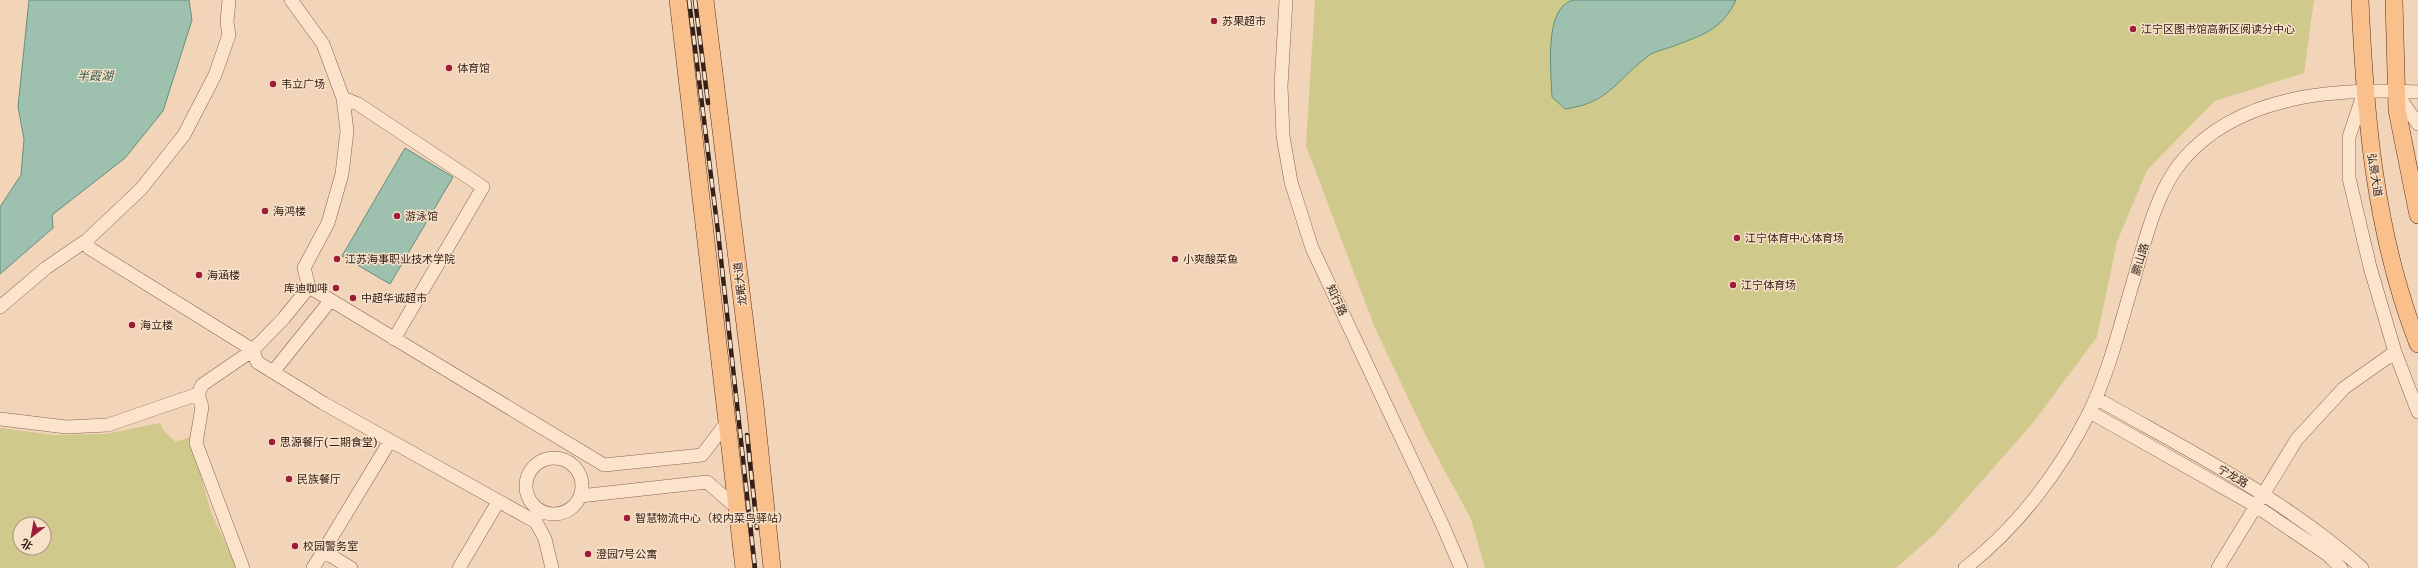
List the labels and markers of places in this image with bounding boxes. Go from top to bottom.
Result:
place label: 苏果超市 [1222,14,1266,28]
marker: 苏果超市 [1209,16,1219,26]
place label: 江宁区图书馆高新区阅读分中心 [2141,22,2295,36]
marker: 江宁区图书馆高新区阅读分中心 [2128,24,2138,34]
place label: 体育馆 [457,61,490,75]
marker: 体育馆 [444,63,454,73]
place label: 韦立广场 [281,77,325,91]
marker: 韦立广场 [268,79,278,89]
place label: 海鸿楼 [273,204,306,218]
marker: 海鸿楼 [260,206,270,216]
place label: 游泳馆 [405,209,438,223]
marker: 游泳馆 [392,211,402,221]
place label: 江宁体育中心体育场 [1745,231,1844,245]
marker: 江宁体育中心体育场 [1732,233,1742,243]
place label: 江苏海事职业技术学院 [345,252,455,266]
place label: 小爽酸菜鱼 [1183,252,1238,266]
marker: 江苏海事职业技术学院 [332,254,342,264]
marker: 小爽酸菜鱼 [1170,254,1180,264]
place label: 海涵楼 [207,268,240,282]
marker: 海涵楼 [194,270,204,280]
place label: 江宁体育场 [1741,278,1796,292]
marker: 江宁体育场 [1728,280,1738,290]
place label: 库迪咖啡 [284,281,328,295]
marker: 库迪咖啡 [331,283,341,293]
place label: 中超华诚超市 [361,291,427,305]
marker: 中超华诚超市 [348,293,358,303]
place label: 海立楼 [140,318,173,332]
marker: 海立楼 [127,320,137,330]
place label: 思源餐厅(二期食堂) [280,435,377,449]
marker: 思源餐厅(二期食堂) [267,437,277,447]
place label: 民族餐厅 [297,472,341,486]
marker: 民族餐厅 [284,474,294,484]
place label: 智慧物流中心（校内菜鸟驿站） [635,511,789,525]
marker: 智慧物流中心（校内菜鸟驿站） [622,513,632,523]
place label: 校园警务室 [303,539,358,553]
marker: 校园警务室 [290,541,300,551]
place label: 澄园7号公寓 [596,547,657,561]
marker: 澄园7号公寓 [583,549,593,559]

